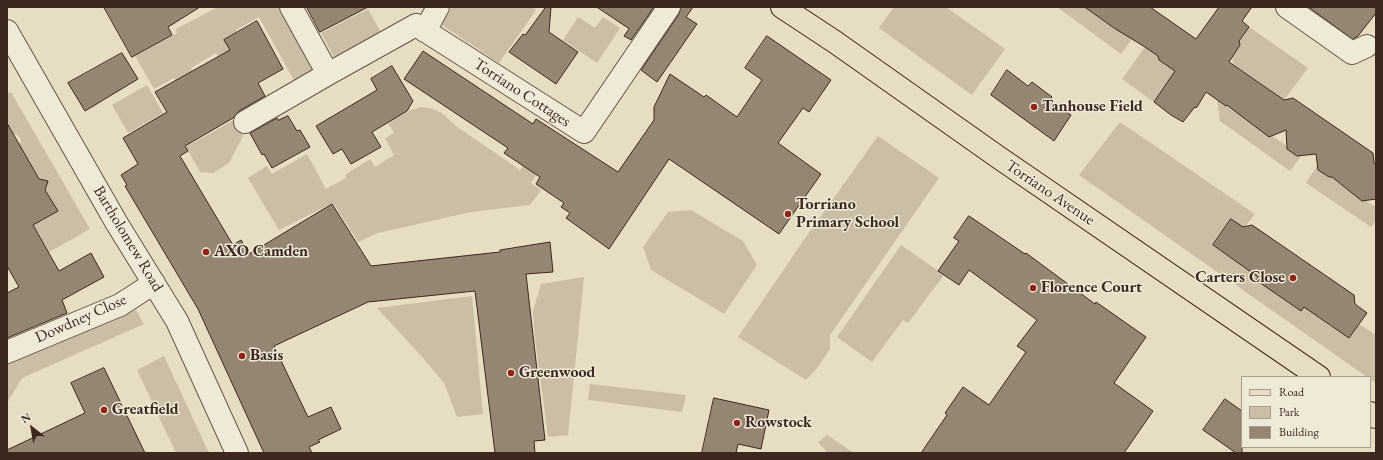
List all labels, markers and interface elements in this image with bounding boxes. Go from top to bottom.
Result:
street label: Torriano Cottages [470,55,574,131]
place label: Tanhouse Field [1042,97,1143,117]
marker: Tanhouse Field [1029,102,1039,112]
street label: Torriano Avenue [1002,156,1098,230]
street label: Bartholomew Road [89,183,167,295]
place label: Torriano Primary School [796,195,899,233]
marker: Torriano Primary School [783,209,793,219]
place label: AXO Camden [214,242,308,262]
marker: AXO Camden [201,247,211,257]
place label: Carters Close [1195,268,1285,288]
marker: Carters Close [1288,273,1298,283]
place label: Florence Court [1041,278,1142,298]
marker: Florence Court [1028,283,1038,293]
street label: Dowdney Close [32,290,130,348]
place label: Basis [250,346,283,366]
marker: Basis [237,351,247,361]
place label: Greenwood [519,363,595,383]
marker: Greenwood [506,368,516,378]
legend [1241,376,1371,448]
text: Road [1279,384,1304,400]
place label: Greatfield [112,400,179,420]
text: Park [1279,404,1299,420]
marker: Greatfield [99,405,109,415]
north arrow [12,408,52,448]
text: N [18,409,33,426]
place label: Rowstock [745,413,812,433]
marker: Rowstock [732,418,742,428]
text: Building [1279,424,1319,440]

